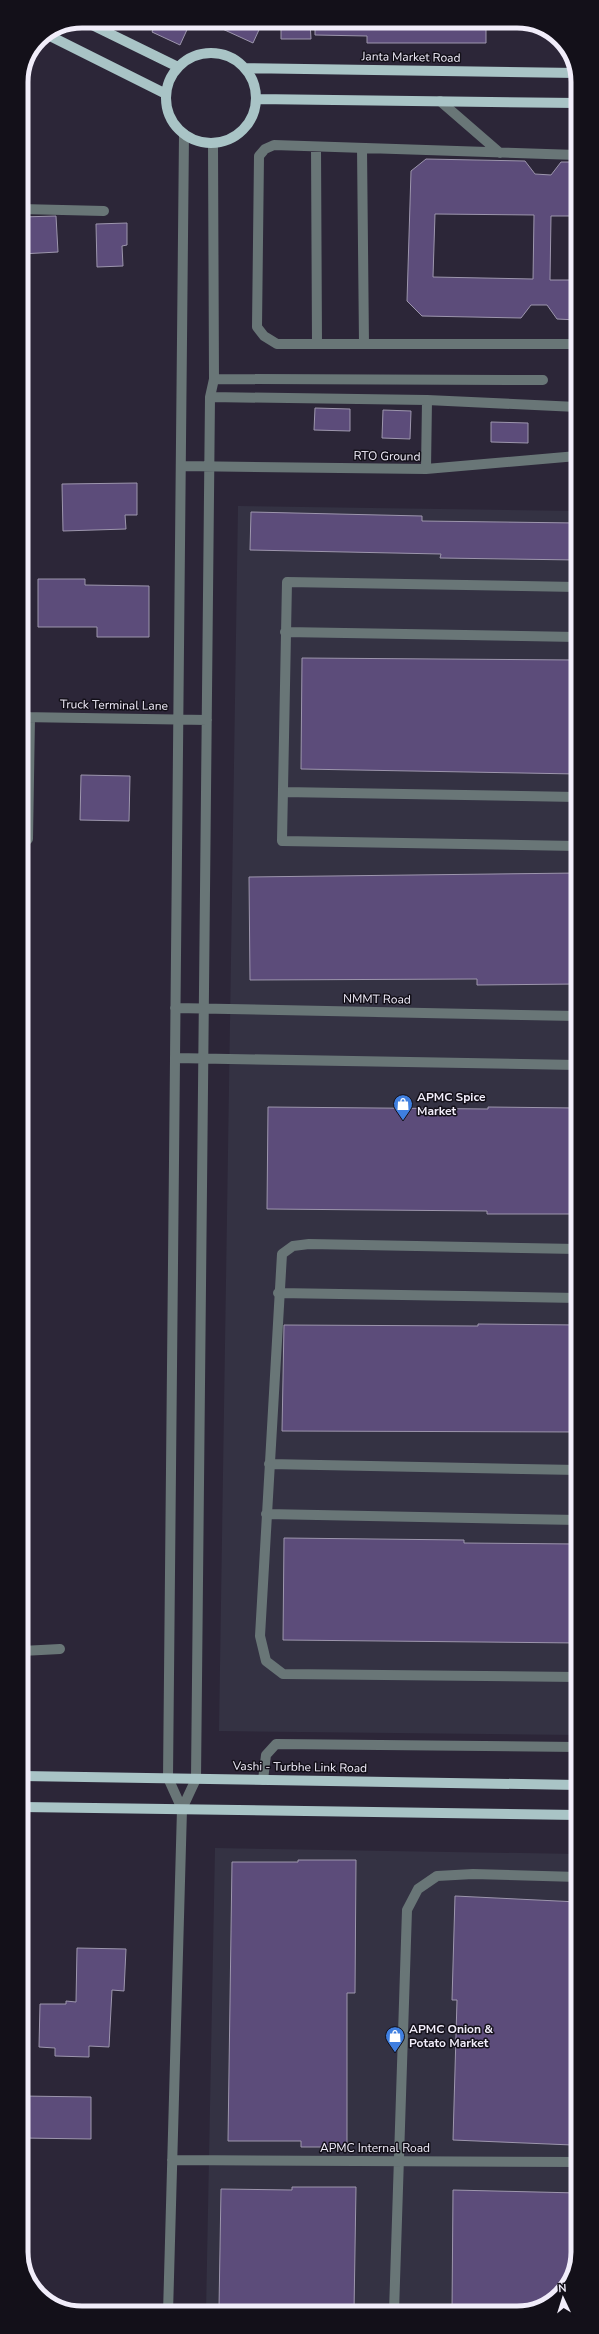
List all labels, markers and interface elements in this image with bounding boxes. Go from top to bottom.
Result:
street label: Janta Market Road [360,48,461,66]
street label: RTO Ground [353,447,421,465]
street label: Truck Terminal Lane [60,696,168,714]
street label: NMMT Road [343,990,411,1008]
place label: APMC Spice Market [417,1089,486,1119]
shop icon: APMC Spice Market [392,1093,414,1121]
street label: Vashi - Turbhe Link Road [232,1758,367,1776]
place label: APMC Onion & Potato Market [409,2021,493,2051]
shop icon: APMC Onion & Potato Market [384,2025,406,2053]
street label: APMC Internal Road [320,2140,430,2156]
north arrow [543,2278,583,2318]
text: N [558,2281,567,2296]

